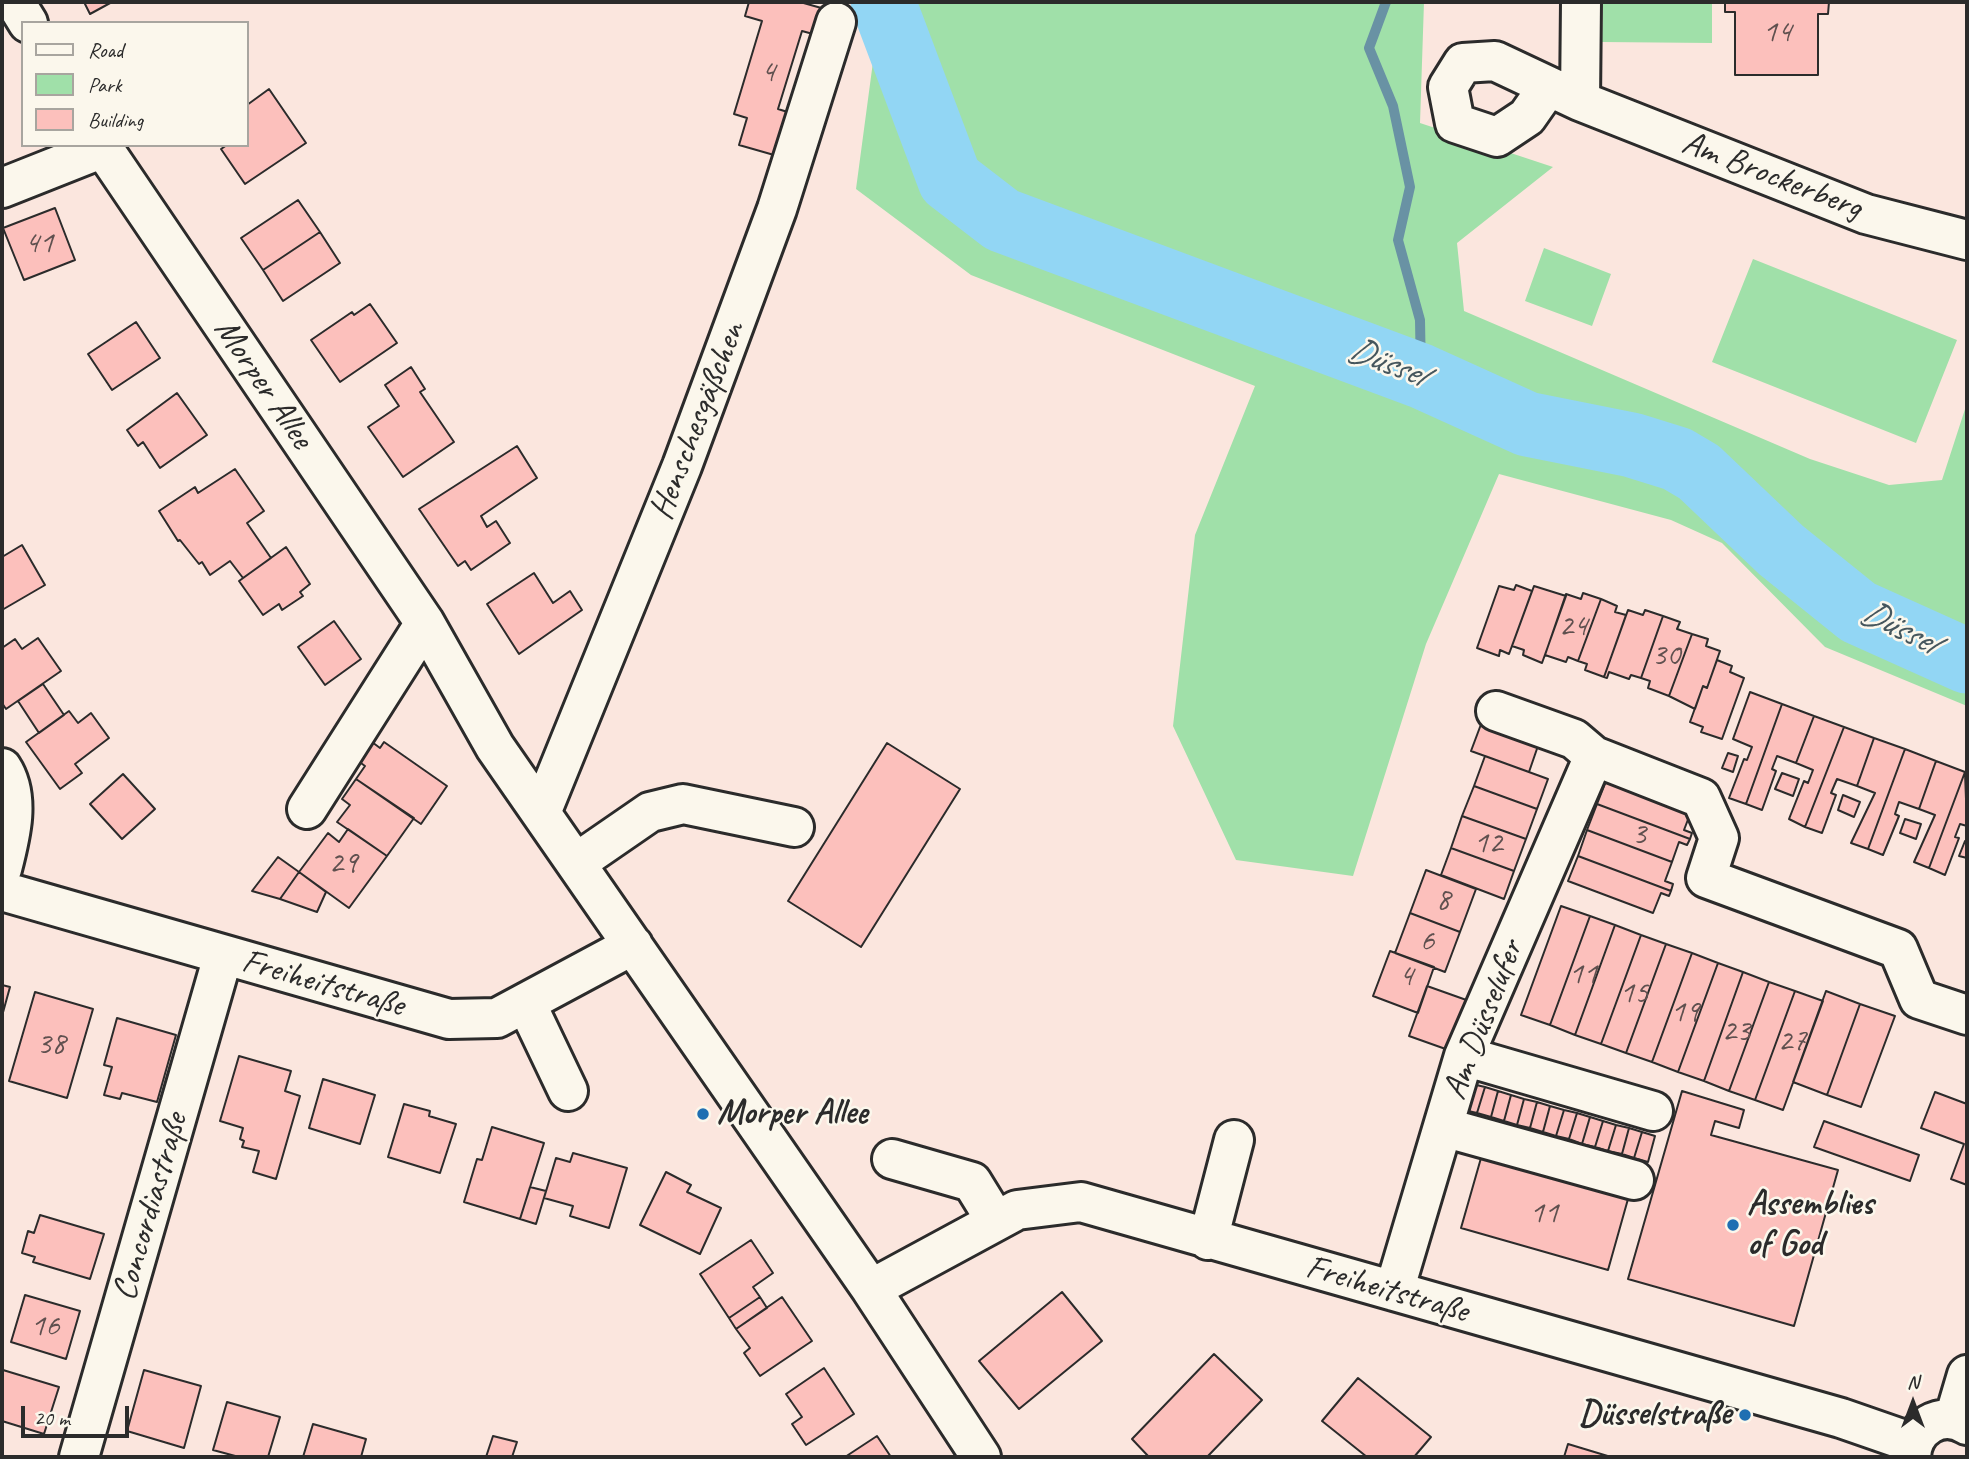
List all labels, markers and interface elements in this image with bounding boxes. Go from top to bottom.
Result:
house number: 14 [1763,14,1791,52]
legend [21,21,248,147]
text: Road [88,37,123,63]
house number: 4 [761,54,775,92]
text: Park [88,72,121,98]
text: Building [88,107,143,133]
street label: Am Brockerberg [1676,122,1868,230]
house number: 41 [25,225,53,263]
street label: Morper Allee [204,311,322,457]
street label: Henschesgäßchen [641,316,755,526]
water label: Düssel [1341,328,1431,398]
water label: Düssel [1853,591,1943,665]
house number: 24 [1559,608,1587,646]
house number: 30 [1652,637,1680,675]
house number: 3 [1632,816,1646,854]
house number: 12 [1474,825,1502,863]
house number: 29 [329,845,357,883]
house number: 8 [1436,882,1450,920]
house number: 6 [1420,923,1434,961]
street label: Am Düsselufer [1434,934,1534,1106]
street label: Freiheitstraße [237,941,409,1027]
house number: 11 [1569,956,1597,994]
house number: 4 [1399,958,1413,996]
house number: 15 [1620,975,1648,1013]
house number: 19 [1671,994,1699,1032]
house number: 23 [1722,1013,1750,1051]
house number: 27 [1778,1023,1806,1061]
house number: 38 [37,1026,65,1064]
place label: Morper Allee [717,1093,867,1135]
marker: Morper Allee [695,1106,711,1122]
street label: Concordiastraße [104,1108,198,1306]
place label: Assemblies of God [1747,1184,1873,1266]
house number: 11 [1530,1195,1558,1233]
marker: Assemblies of God [1725,1217,1741,1233]
street label: Freiheitstraße [1301,1247,1473,1333]
house number: 16 [31,1308,59,1346]
north arrow [1878,1368,1948,1438]
text: N [1907,1370,1919,1394]
scale bar [24,1392,133,1436]
place label: Düsselstraße [1579,1394,1731,1436]
text: 20 m [34,1405,70,1431]
marker: Düsselstraße [1737,1407,1753,1423]

